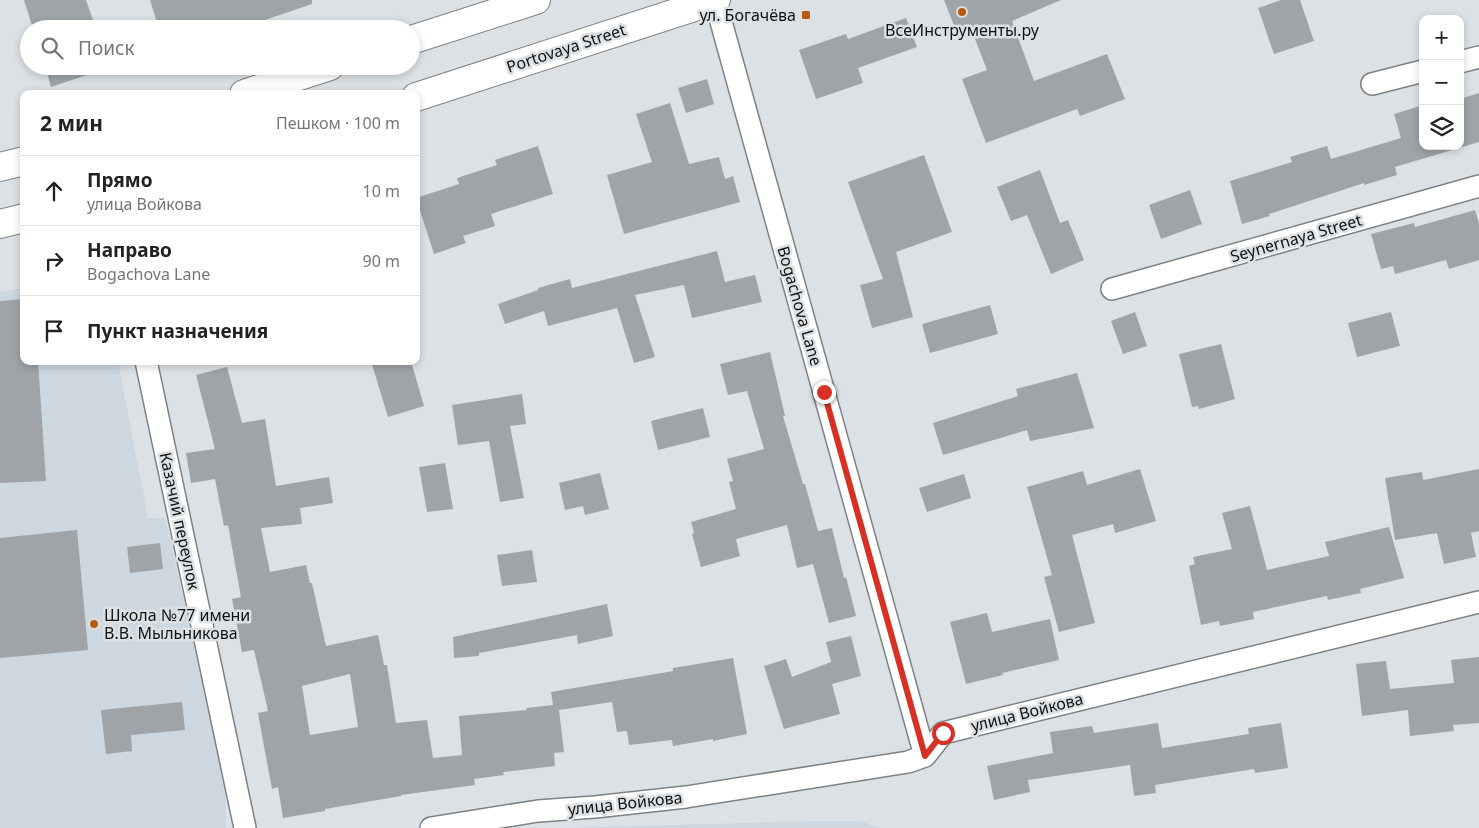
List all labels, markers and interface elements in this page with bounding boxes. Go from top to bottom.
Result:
place label: ул. Богачёва [699,4,796,26]
marker: ВсеИнструменты.ру [956,6,968,18]
marker: ул. Богачёва [800,9,812,21]
map controls [1419,15,1464,150]
button: + [1419,15,1464,60]
street label: Portovaya Street [504,18,629,78]
place label: ВсеИнструменты.ру [885,19,1040,41]
search box [20,20,420,75]
icon: search [38,34,66,62]
text: Поиск [78,35,134,61]
button: − [1419,60,1464,105]
button: layers [1419,105,1464,150]
text: 2 мин [40,109,103,137]
text: Пешком · 100 m [276,112,400,134]
text: Прямо [87,167,153,193]
icon: ahead [40,177,68,205]
text: 10 m [363,180,400,202]
text: улица Войкова [87,193,202,215]
street label: Seynernaya Street [1228,209,1365,267]
text: Направо [87,237,172,263]
street label: Bogachova Lane [772,244,828,368]
icon: right [40,247,68,275]
text: 90 m [363,250,400,272]
text: Bogachova Lane [87,263,210,285]
icon: arrive [40,317,68,345]
text: Пункт назначения [87,318,268,344]
route end [813,381,836,404]
street label: Казачий переулок [155,450,205,592]
place label: Школа №77 имени В.В. Мыльникова [104,604,250,644]
marker: Школа №77 имени В.В. Мыльникова [88,618,100,630]
street label: улица Войкова [969,687,1085,737]
route start [932,722,955,745]
street label: улица Войкова [567,786,683,820]

